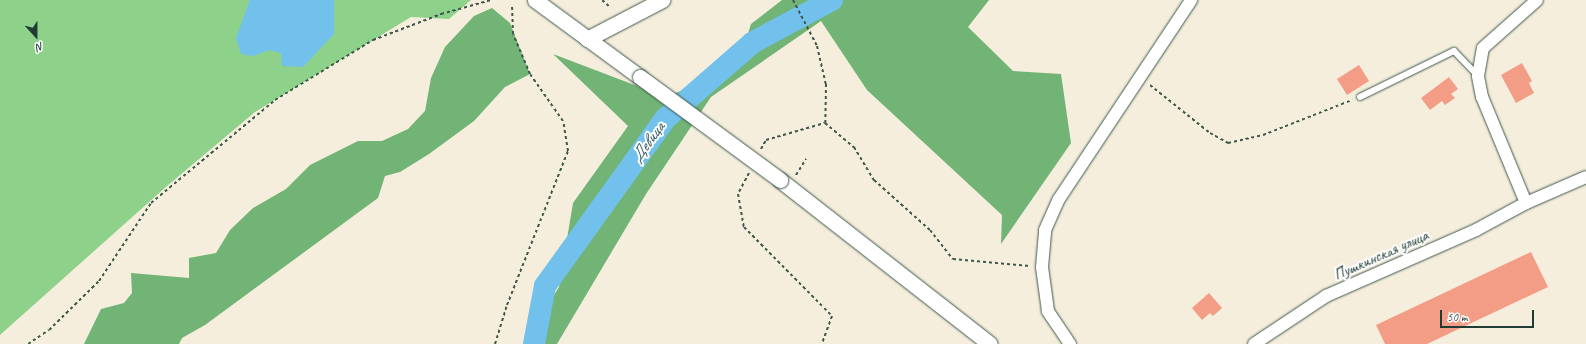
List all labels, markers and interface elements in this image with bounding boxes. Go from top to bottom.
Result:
north arrow [16,16,56,56]
text: N [35,39,46,55]
water label: Девица [627,118,669,166]
street label: Пушкинская улица [1330,225,1432,285]
scale bar [1442,302,1536,328]
text: 50 m [1447,309,1467,325]

